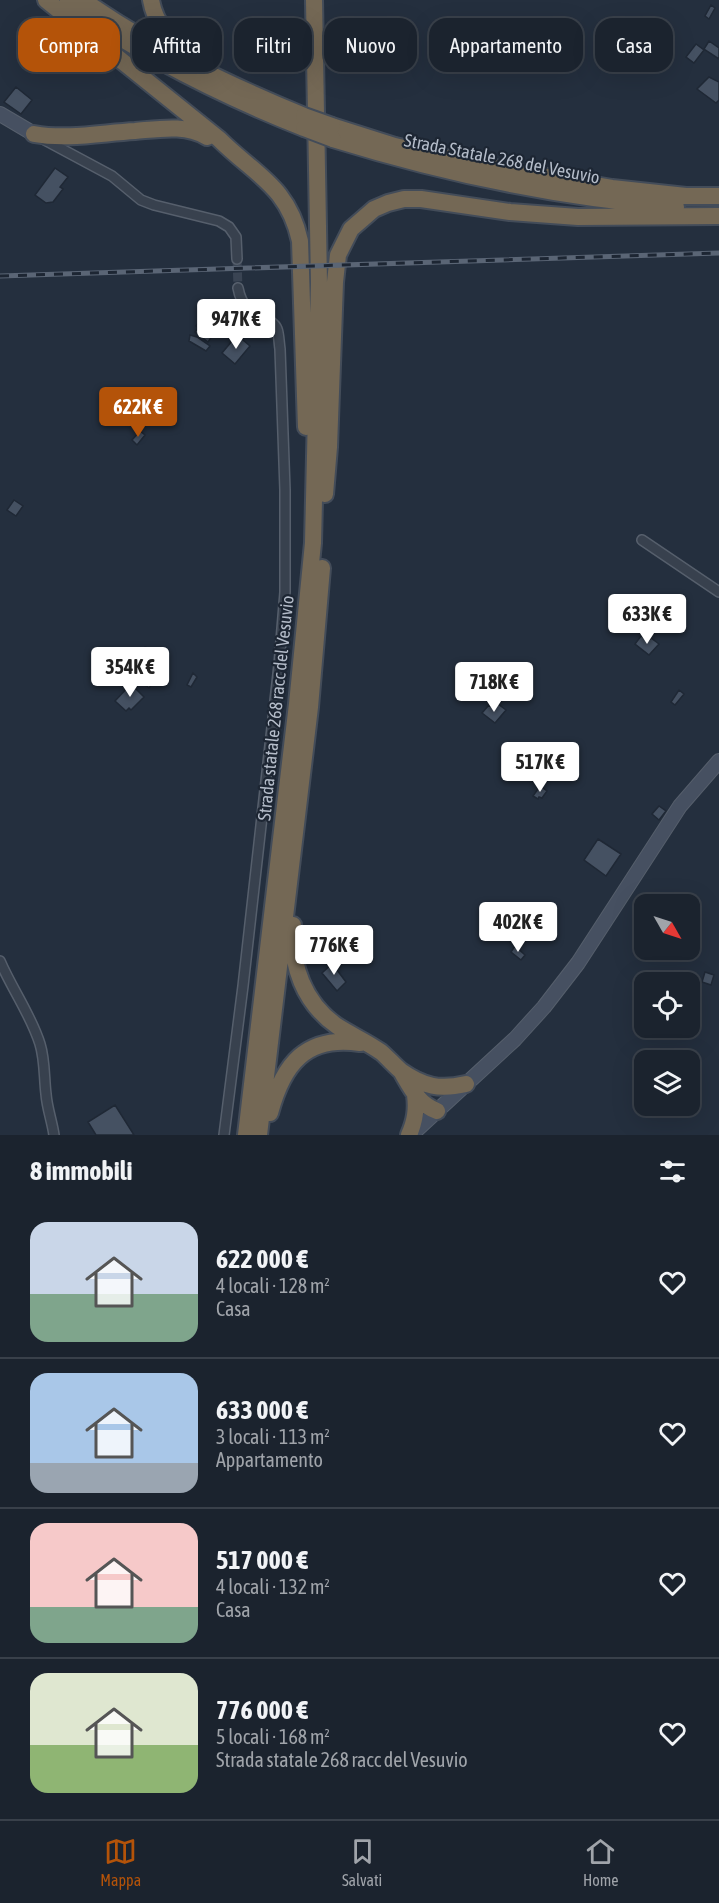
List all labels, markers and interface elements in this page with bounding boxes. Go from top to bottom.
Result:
chip: Compra [18,18,120,72]
chip: Affitta [132,18,222,72]
chip: Filtri [234,18,312,72]
chip: Nuovo [324,18,417,72]
chip: Appartamento [429,18,583,72]
chip: Casa [595,18,673,72]
street label: Strada Statale 268 del Vesuvio [403,129,602,188]
pin: 947K € [187,299,285,350]
text: 947K € [211,307,261,330]
pin: 622K € [89,387,187,438]
text: 622K € [113,395,163,418]
street label: Strada statale 268 racc del Vesuvio [253,594,298,822]
pin: 633K € [598,594,696,645]
text: 633K € [622,602,672,625]
pin: 354K € [81,647,179,698]
text: 354K € [105,655,155,678]
pin: 718K € [445,662,543,713]
text: 718K € [469,670,519,693]
pin: 517K € [491,742,589,793]
text: 517K € [515,750,565,773]
north arrow [634,894,700,960]
map controls [634,894,700,1116]
pin: 402K € [469,902,567,953]
text: 402K € [493,910,543,933]
pin: 776K € [285,925,383,976]
text: 776K € [309,933,359,956]
button: locate [634,972,700,1038]
button: layers [634,1050,700,1116]
icon: filters [656,1155,689,1188]
text: 8 immobili [30,1156,133,1186]
text: 622 000 € [216,1244,308,1274]
icon: home [78,1246,150,1318]
icon: heart [656,1266,689,1299]
text: 4 locali · 128 m² [216,1274,330,1297]
text: Casa [216,1297,251,1320]
text: 633 000 € [216,1395,308,1425]
icon: home [78,1397,150,1469]
icon: heart [656,1417,689,1450]
text: 3 locali · 113 m² [216,1425,330,1448]
text: Appartamento [216,1448,323,1471]
text: 517 000 € [216,1545,308,1575]
icon: home [78,1547,150,1619]
icon: heart [656,1567,689,1600]
text: 4 locali · 132 m² [216,1575,330,1598]
text: Casa [216,1598,251,1621]
text: 776 000 € [216,1695,308,1725]
icon: home [78,1697,150,1769]
icon: heart [656,1717,689,1750]
text: 5 locali · 168 m² [216,1725,330,1748]
text: Strada statale 268 racc del Vesuvio [216,1748,468,1771]
tab: Mappa [100,1835,141,1889]
tab: Salvati [342,1835,382,1889]
tab: Home [583,1835,619,1889]

